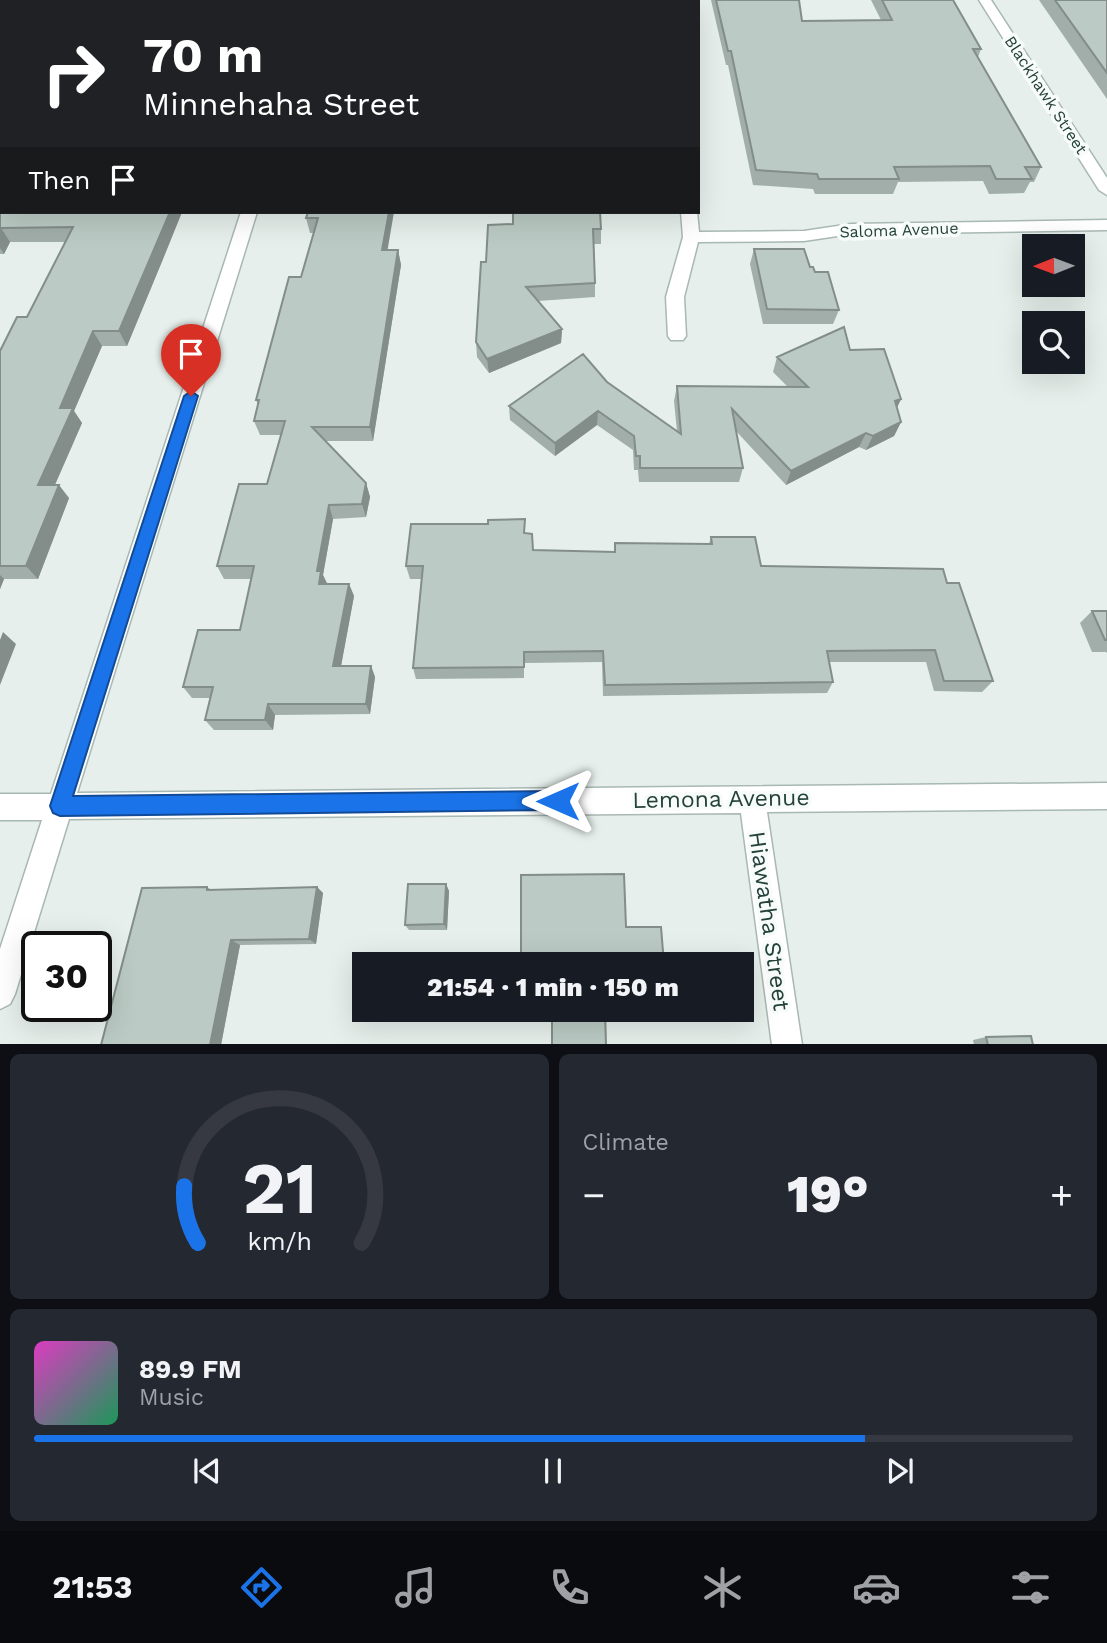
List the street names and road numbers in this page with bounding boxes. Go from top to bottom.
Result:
street label: Blackhawk Street [1001,32,1091,158]
street label: Saloma Avenue [839,218,959,242]
street label: Lemona Avenue [632,784,810,814]
street label: Hiawatha Street [743,830,795,1013]

